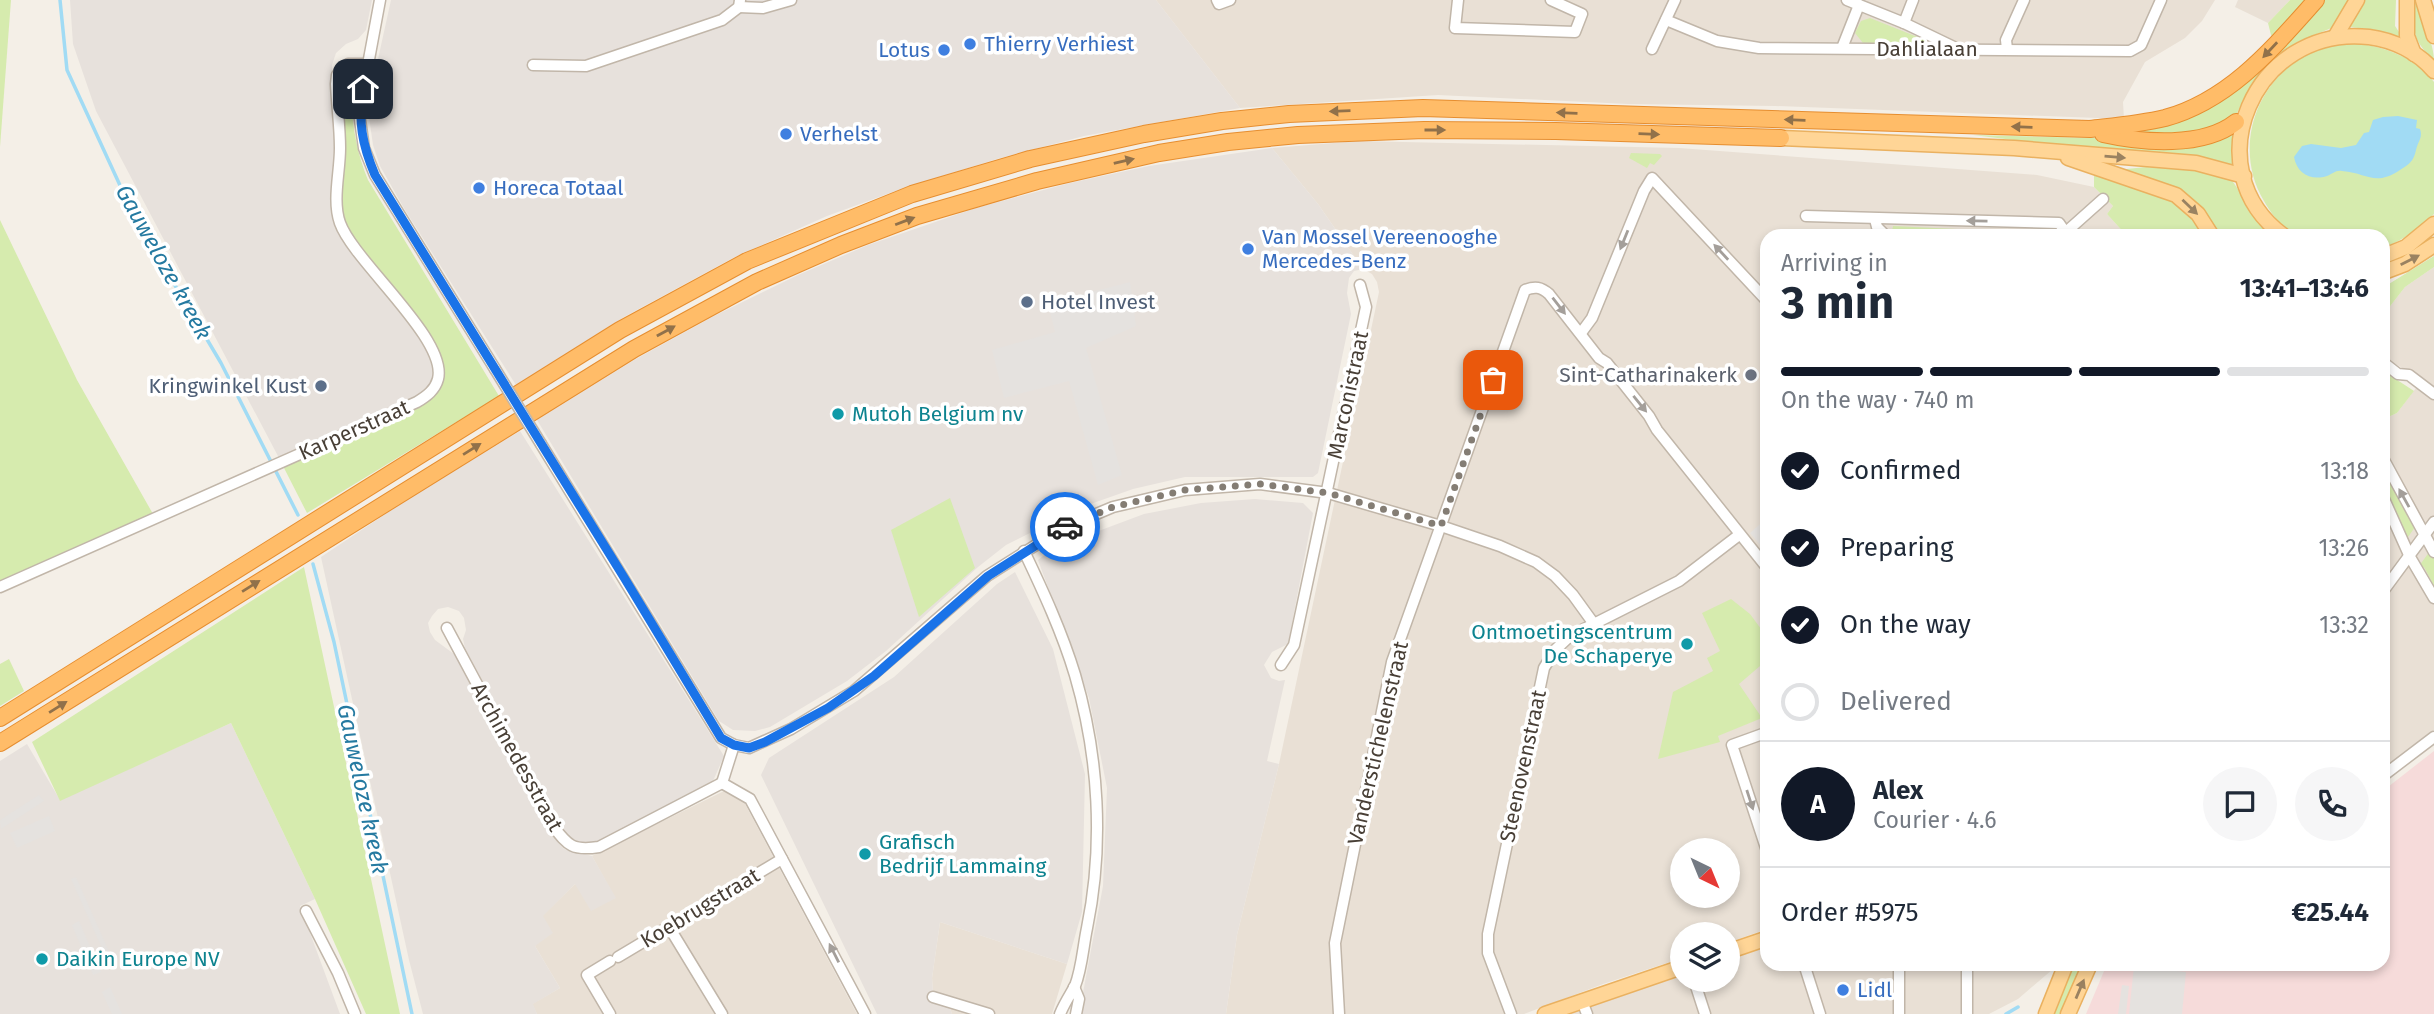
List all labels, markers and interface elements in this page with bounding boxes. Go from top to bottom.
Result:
place label: Thierry Verhiest [984,31,1135,57]
marker: Thierry Verhiest [962,36,978,52]
street label: Dahlialaan [1876,36,1978,62]
place label: Lotus [878,37,930,63]
one-way arrow [2262,41,2278,59]
marker: Lotus [936,42,952,58]
pin [333,59,393,119]
icon: home [344,70,382,108]
one-way arrow [1329,106,1351,117]
one-way arrow [1556,107,1578,118]
one-way arrow [1784,114,1806,125]
place label: Verhelst [800,121,878,147]
one-way arrow [2011,121,2033,133]
one-way arrow [1424,124,1446,136]
marker: Verhelst [778,126,794,142]
one-way arrow [1638,128,1660,140]
one-way arrow [2104,152,2126,163]
one-way arrow [1113,155,1135,166]
place label: Horeca Totaal [493,175,623,201]
water label: Gauweloze kreek [110,180,218,344]
marker: Horeca Totaal [471,180,487,196]
one-way arrow [2182,199,2199,216]
one-way arrow [895,215,916,226]
one-way arrow [1966,216,1988,227]
place label: Van Mossel Vereenooghe Mercedes-Benz [1262,224,1498,274]
one-way arrow [1618,230,1630,250]
marker: Van Mossel Vereenooghe Mercedes-Benz [1240,241,1256,257]
one-way arrow [1713,243,1729,261]
text: Arriving in [1781,249,1888,277]
one-way arrow [2400,255,2420,266]
text: 13:41–13:46 [2240,273,2369,304]
text: 3 min [1781,275,1894,330]
place label: Hotel Invest [1041,289,1156,315]
marker: Hotel Invest [1019,294,1035,310]
one-way arrow [1552,297,1567,315]
one-way arrow [657,326,677,338]
street label: Marconistraat [1322,328,1374,461]
pin [1463,350,1523,410]
icon: bag [1474,361,1512,399]
place label: Sint-Catharinakerk [1559,362,1737,388]
marker: Sint-Catharinakerk [1743,367,1759,383]
place label: Kringwinkel Kust [149,373,307,399]
marker: Kringwinkel Kust [313,378,329,394]
text: On the way · 740 m [1781,386,1974,414]
street label: Karperstraat [295,394,414,466]
one-way arrow [1632,395,1647,412]
place label: Mutoh Belgium nv [852,401,1024,427]
marker: Mutoh Belgium nv [830,406,846,422]
one-way arrow [462,442,481,455]
icon: check [1781,452,1819,490]
text: Confirmed [1840,455,1961,486]
text: 13:18 [2320,457,2369,485]
one-way arrow [2398,488,2410,508]
courier [1030,492,1100,562]
icon: car [1046,508,1084,546]
icon: check [1781,529,1819,567]
text: Preparing [1840,532,1953,563]
text: 13:26 [2318,534,2369,562]
one-way arrow [241,580,260,593]
icon: check [1781,606,1819,644]
text: On the way [1840,609,1971,640]
text: 13:32 [2319,611,2369,639]
place label: Ontmoetingscentrum De Schaperye [1471,619,1673,669]
marker: Ontmoetingscentrum De Schaperye [1679,636,1695,652]
street label: Vanderstichelenstraat [1342,638,1414,847]
street label: Archimedesstraat [465,678,569,836]
text: Delivered [1840,686,1952,717]
street label: Steenovenstraat [1494,687,1552,845]
one-way arrow [48,700,67,713]
water label: Gauweloze kreek [331,701,395,877]
button: chat [2203,767,2277,841]
button: phone [2295,767,2369,841]
text: Alex [1873,775,1923,806]
one-way arrow [1745,789,1755,810]
text: A [1810,789,1826,820]
text: Courier · 4.6 [1873,806,1997,834]
place label: Grafisch Bedrijf Lammaing [879,829,1047,879]
north arrow [1670,838,1740,908]
map controls [1670,838,1740,992]
marker: Grafisch Bedrijf Lammaing [857,846,873,862]
street label: Koebrugstraat [636,862,765,954]
text: Order #5975 [1781,897,1918,928]
text: €25.44 [2291,897,2369,928]
button: layers [1670,922,1740,992]
one-way arrow [828,944,840,963]
place label: Daikin Europe NV [56,946,220,972]
marker: Daikin Europe NV [34,951,50,967]
place label: Lidl [1857,977,1892,1003]
one-way arrow [2074,979,2085,1000]
marker: Lidl [1835,982,1851,998]

